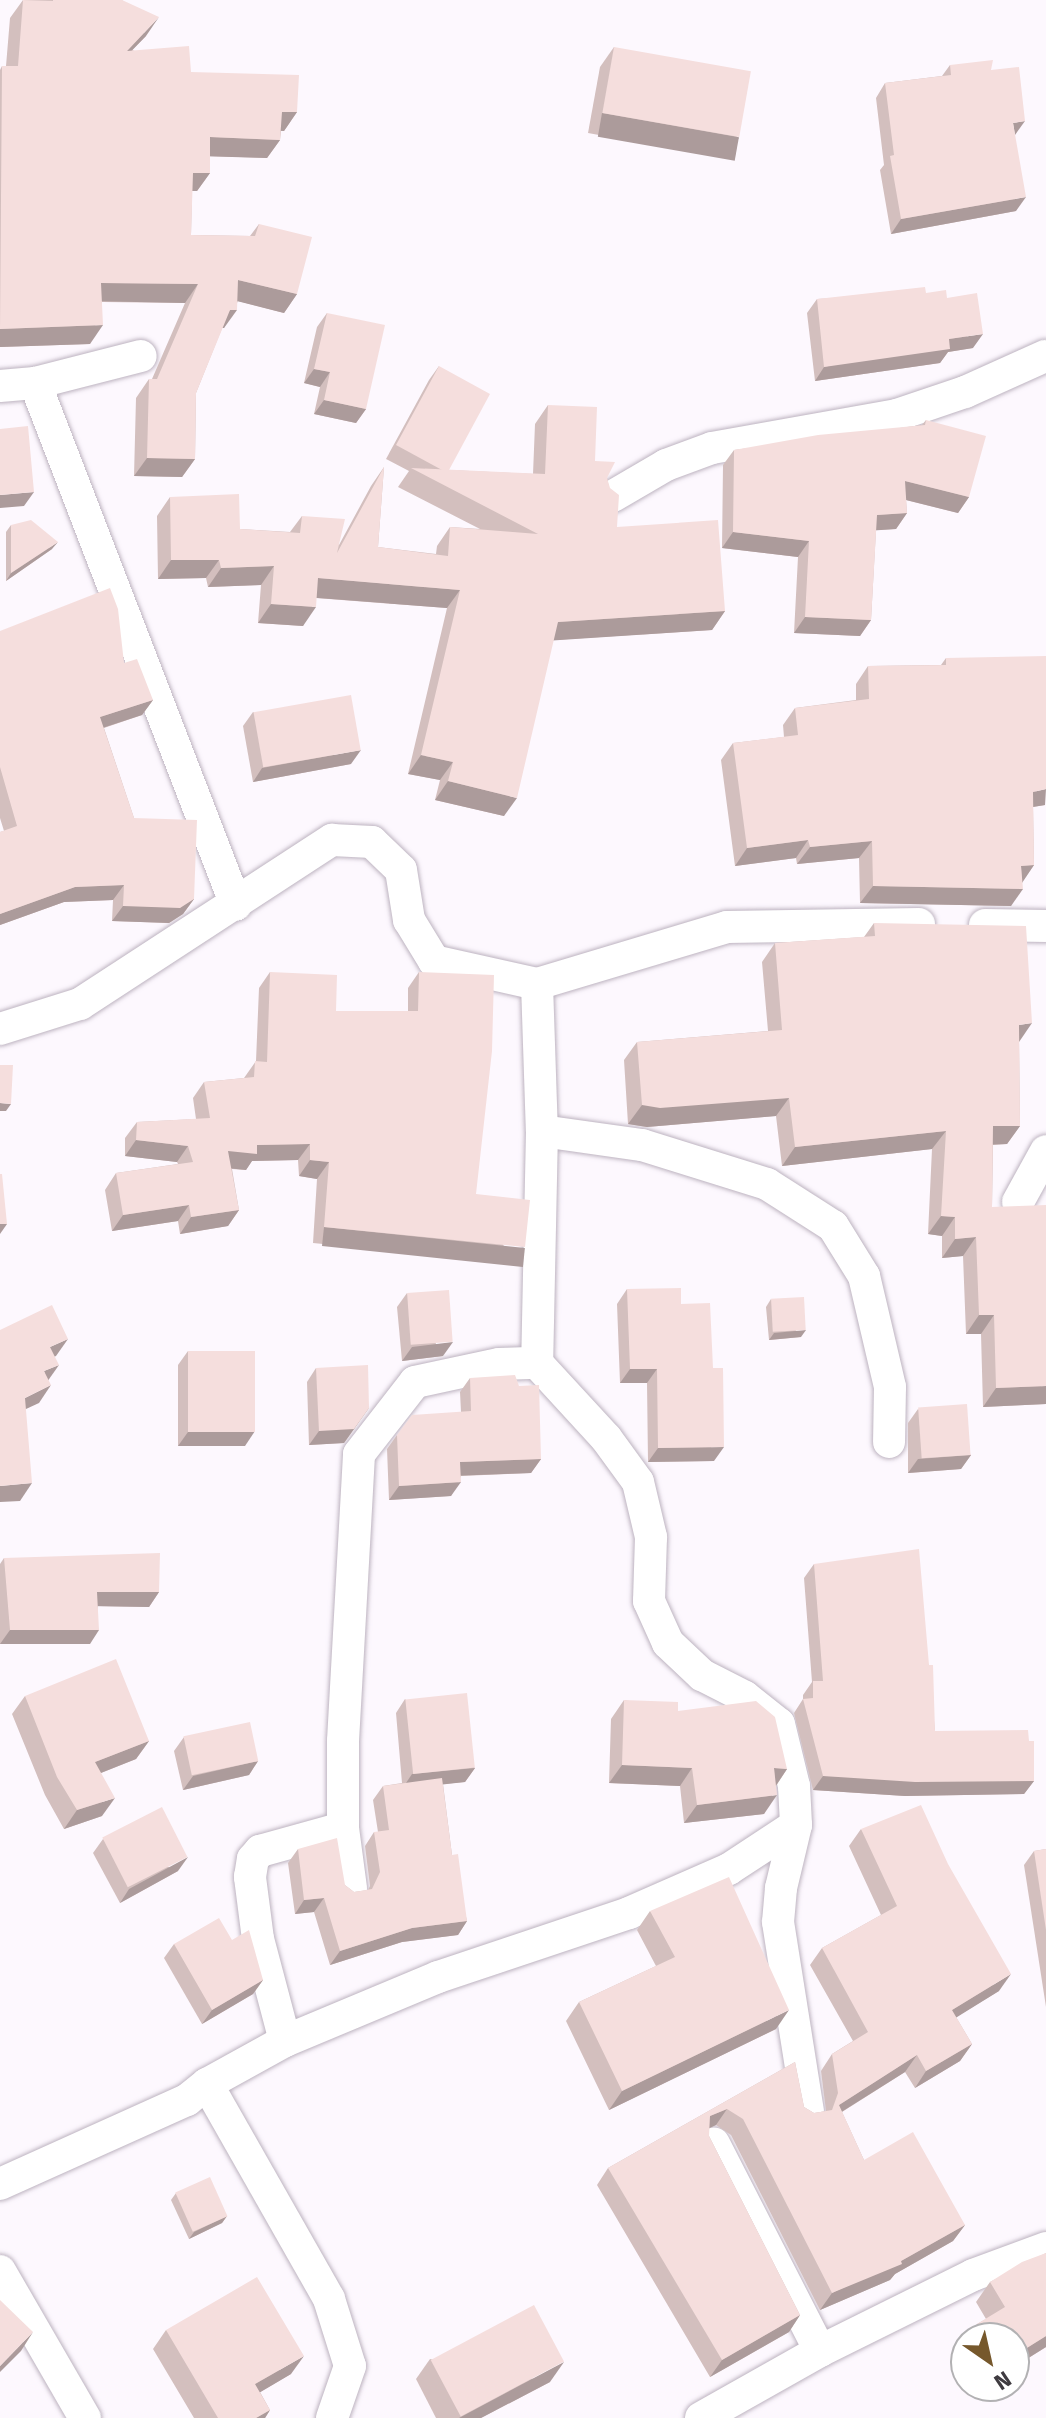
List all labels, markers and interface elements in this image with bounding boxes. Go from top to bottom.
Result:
north arrow [950,2322,1030,2402]
text: N [989,2365,1016,2396]

